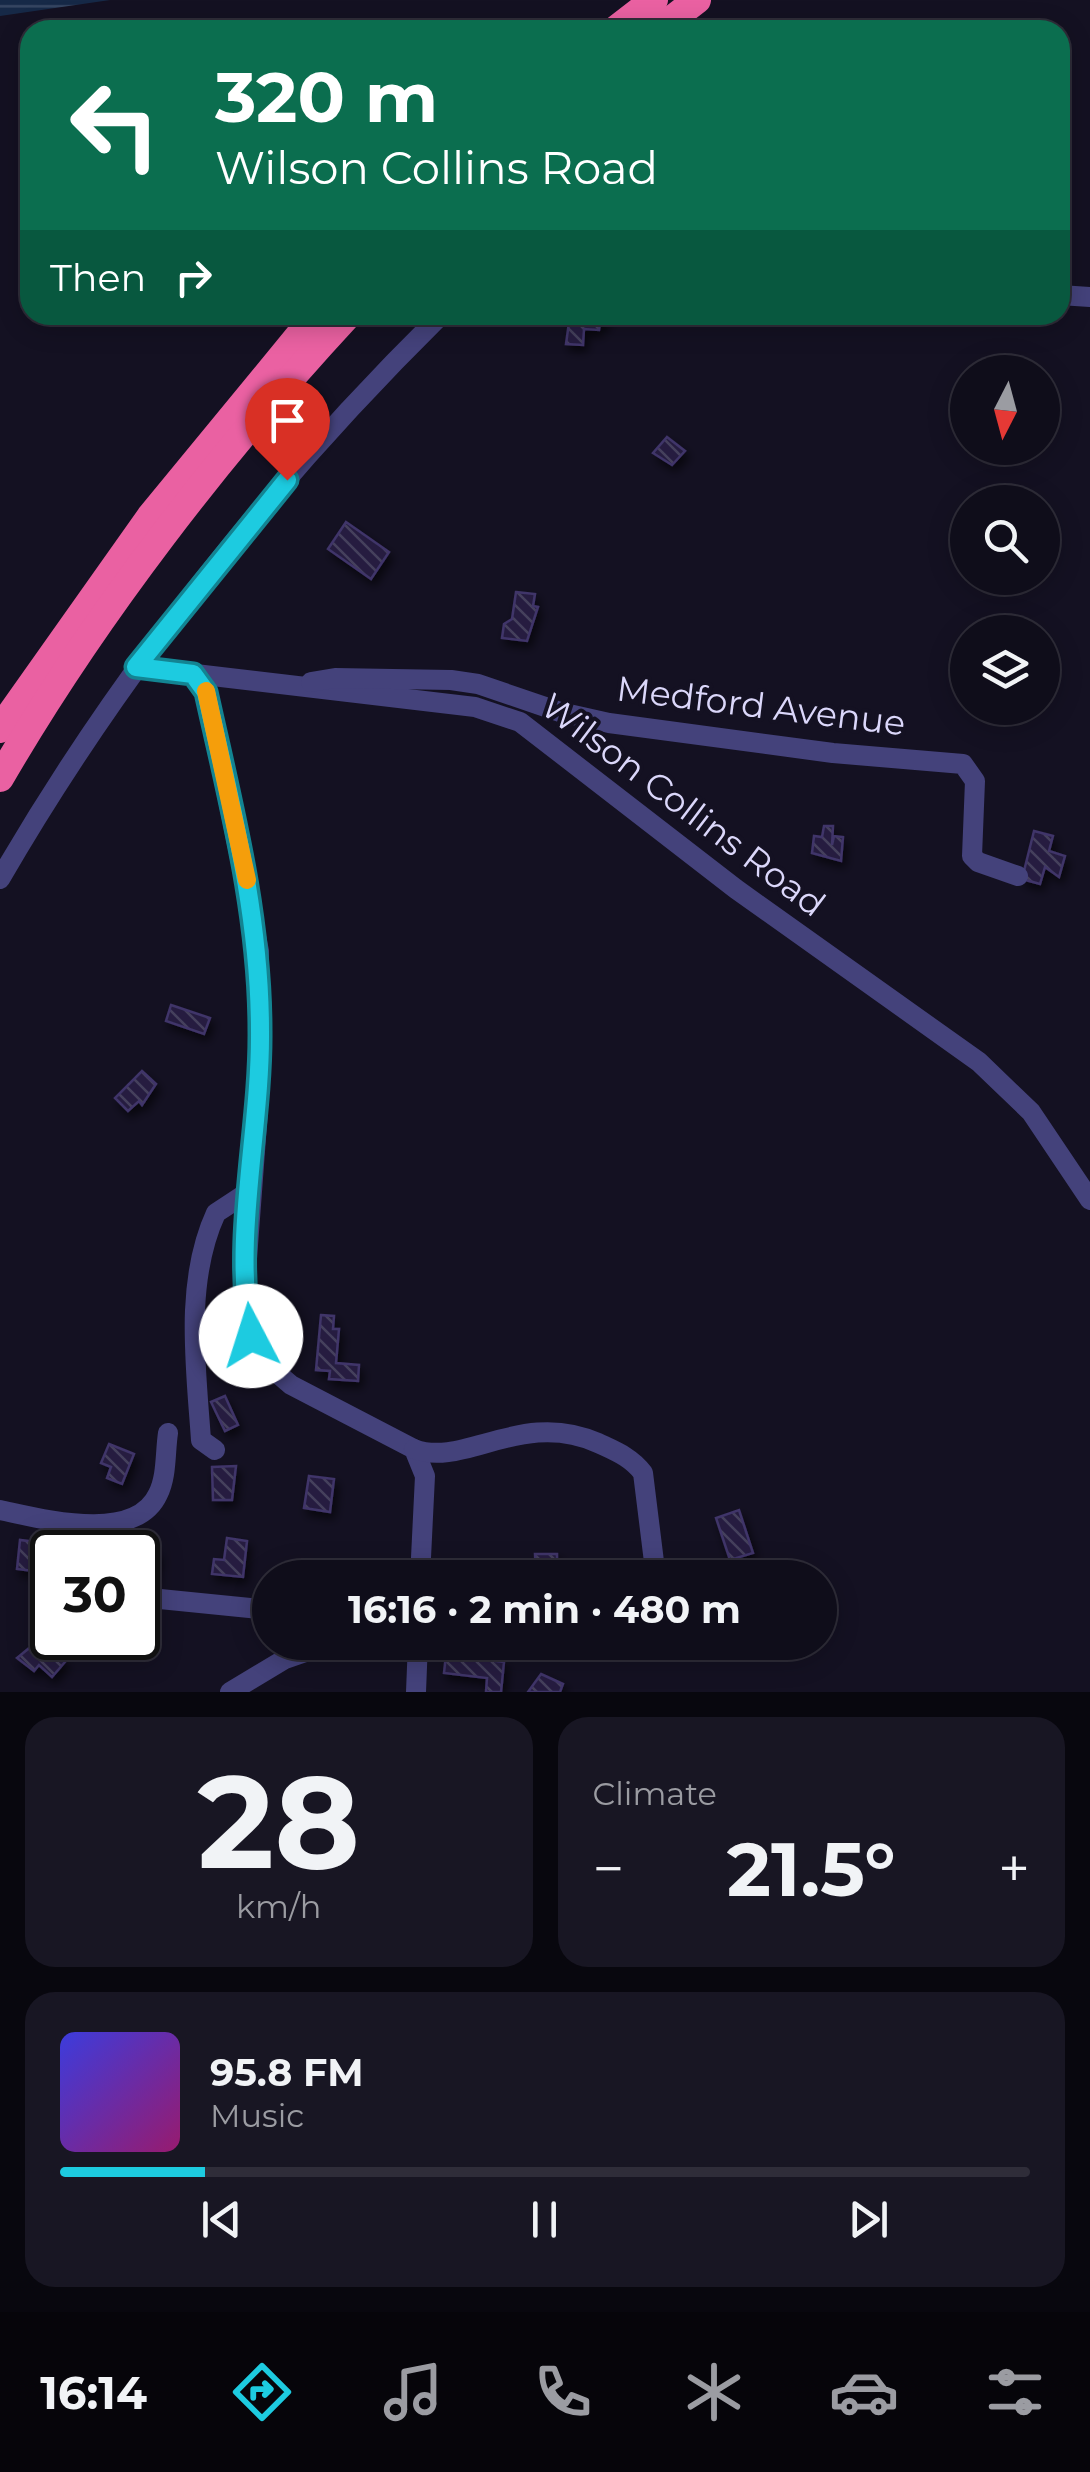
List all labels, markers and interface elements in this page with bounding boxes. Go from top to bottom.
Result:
text: 320 m [215,54,438,140]
icon: left [50,60,180,190]
text: Wilson Collins Road [215,140,658,195]
icon: right [166,250,221,305]
text: Then [50,254,146,301]
north arrow [950,355,1060,465]
map controls [950,355,1060,725]
pin [245,378,330,481]
icon: arrive [260,393,315,448]
button: search [950,485,1060,595]
button: layers [950,615,1060,725]
street label: Medford Avenue [614,666,908,745]
street label: Wilson Collins Road [533,684,834,925]
position arrow [199,1284,303,1388]
speed limit sign: 30 [30,1530,160,1660]
text: 16:16 · 2 min · 480 m [348,1586,741,1633]
text: 28 [197,1742,360,1901]
text: Climate [593,1774,717,1813]
text: 21.5° [727,1823,896,1915]
text: − [593,1835,624,1902]
text: + [998,1835,1030,1902]
text: km/h [236,1887,321,1926]
text: 95.8 FM [210,2049,364,2096]
text: Music [210,2096,304,2135]
icon: previous [194,2192,249,2247]
icon: pause [517,2192,572,2247]
icon: next [841,2192,896,2247]
icon: directions [227,2357,297,2427]
icon: music [378,2357,448,2427]
icon: phone [528,2357,598,2427]
icon: climate [679,2357,749,2427]
icon: car [829,2357,899,2427]
icon: filters [980,2357,1050,2427]
text: 16:14 [40,2365,147,2420]

